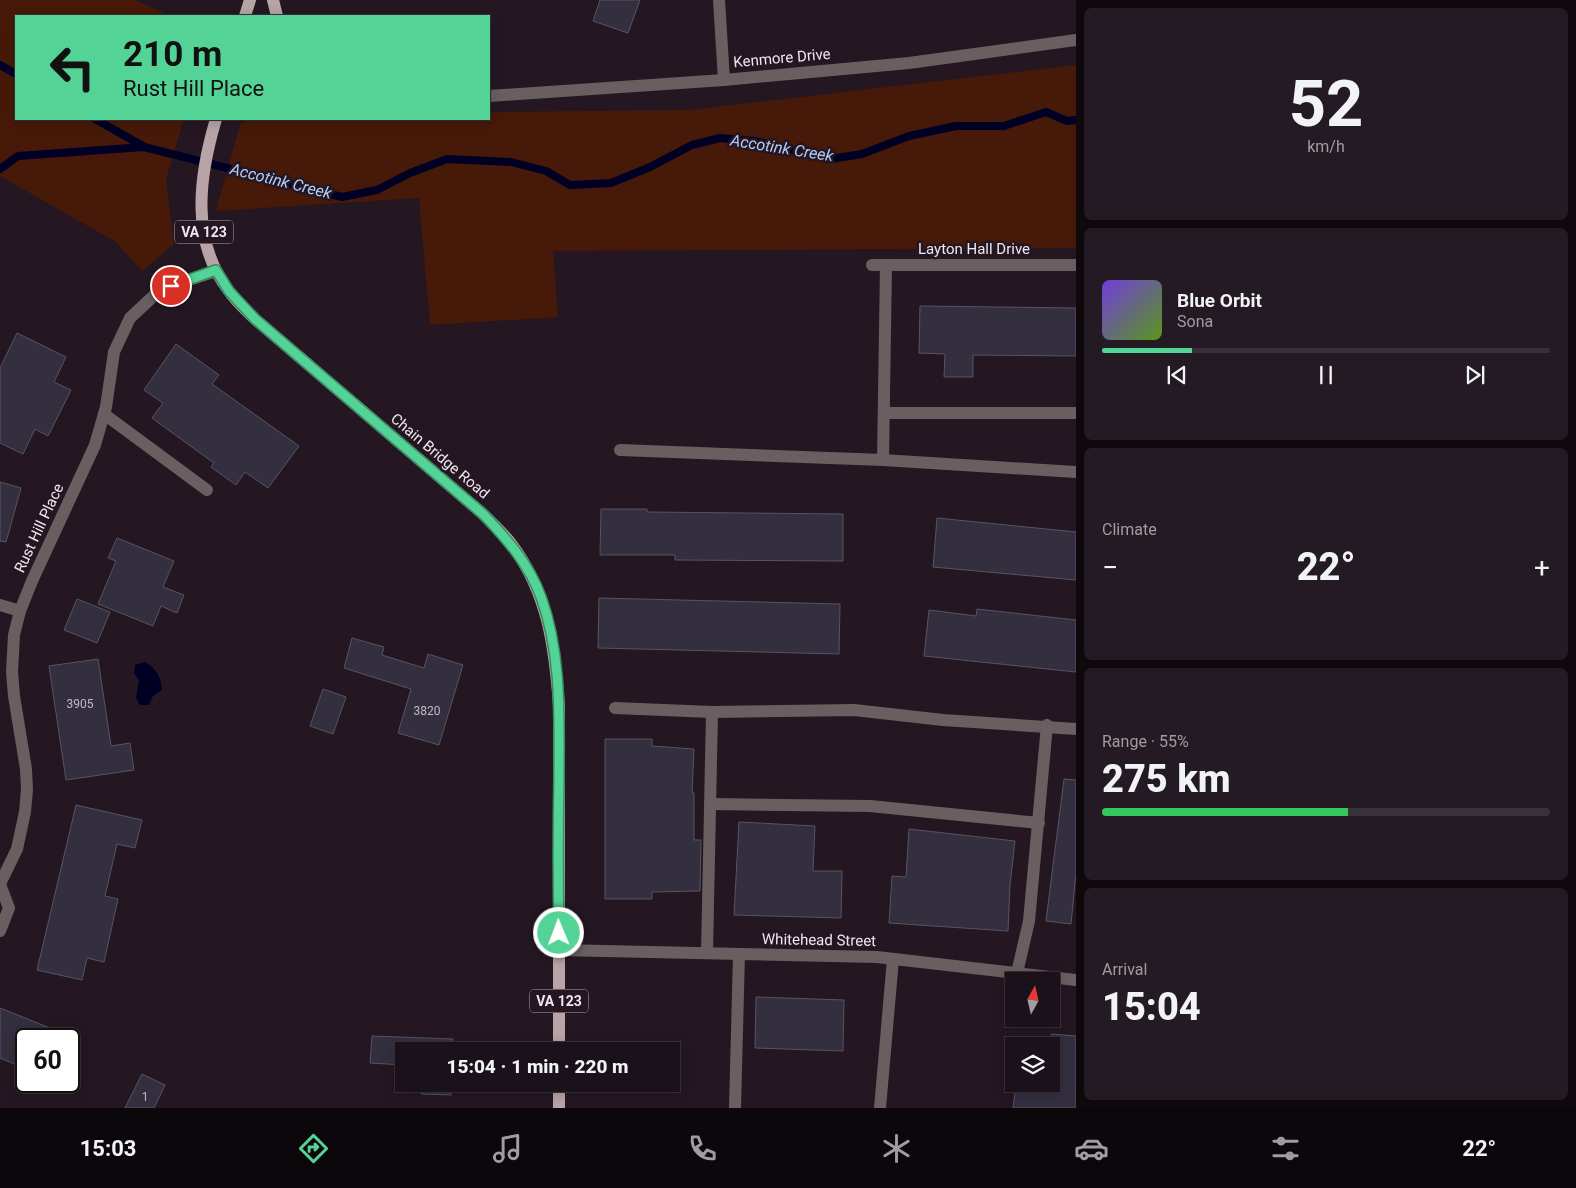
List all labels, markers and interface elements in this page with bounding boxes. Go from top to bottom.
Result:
text: 210 m [123,34,222,75]
icon: left [40,35,105,100]
street label: Kenmore Drive [733,45,831,71]
text: 52 [1289,66,1363,142]
text: Rust Hill Place [123,76,264,101]
water label: Accotink Creek [728,130,836,166]
text: km/h [1307,137,1345,156]
water label: Accotink Creek [227,159,335,203]
road number: VA 123 [175,220,233,243]
street label: Layton Hall Drive [918,240,1030,258]
pin [150,265,192,307]
icon: arrive [157,272,185,300]
text: Blue Orbit [1177,289,1262,312]
text: Sona [1177,312,1213,331]
icon: previous [1163,361,1191,389]
icon: pause [1312,361,1340,389]
icon: next [1461,361,1489,389]
street label: Chain Bridge Road [387,410,493,502]
street label: Rust Hill Place [10,481,68,575]
text: Climate [1102,520,1157,539]
text: 22° [1297,545,1355,589]
text: − [1102,551,1118,584]
text: + [1534,551,1550,584]
house number: 3905 [67,697,94,711]
house number: 3820 [414,704,441,718]
text: Range · 55% [1102,732,1189,751]
text: 275 km [1102,757,1231,801]
position arrow [532,906,584,958]
street label: Whitehead Street [762,930,876,950]
text: Arrival [1102,960,1147,979]
north arrow [1005,972,1060,1028]
map controls [1005,972,1060,1092]
text: 15:04 [1102,985,1201,1029]
road number: VA 123 [530,989,588,1012]
speed limit sign: 60 [15,1028,80,1093]
button: layers [1005,1037,1060,1092]
text: 15:04 · 1 min · 220 m [446,1055,629,1078]
house number: 1 [142,1090,148,1104]
icon: directions [296,1131,331,1166]
icon: music [490,1131,525,1166]
icon: phone [685,1131,720,1166]
icon: climate [879,1131,914,1166]
icon: car [1074,1131,1109,1166]
icon: filters [1268,1131,1303,1166]
text: 15:03 [80,1136,136,1161]
text: 22° [1462,1136,1496,1161]

